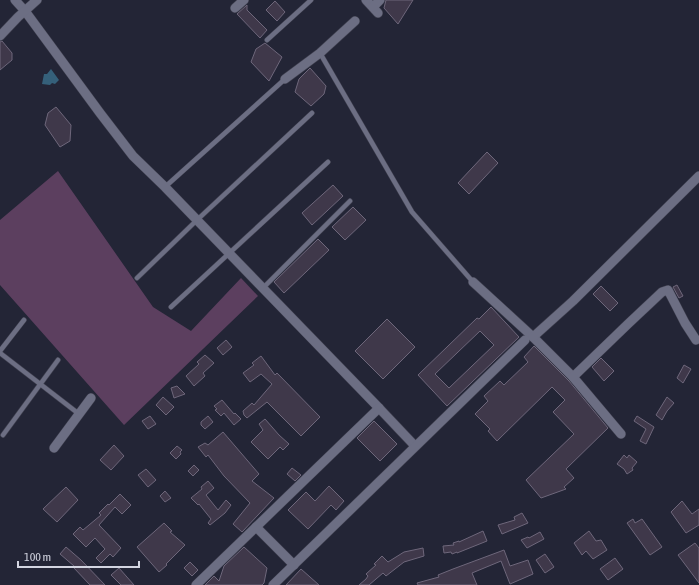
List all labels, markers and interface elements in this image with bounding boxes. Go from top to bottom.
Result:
scale bar [18,543,139,569]
text: 100 m [24,550,51,564]

